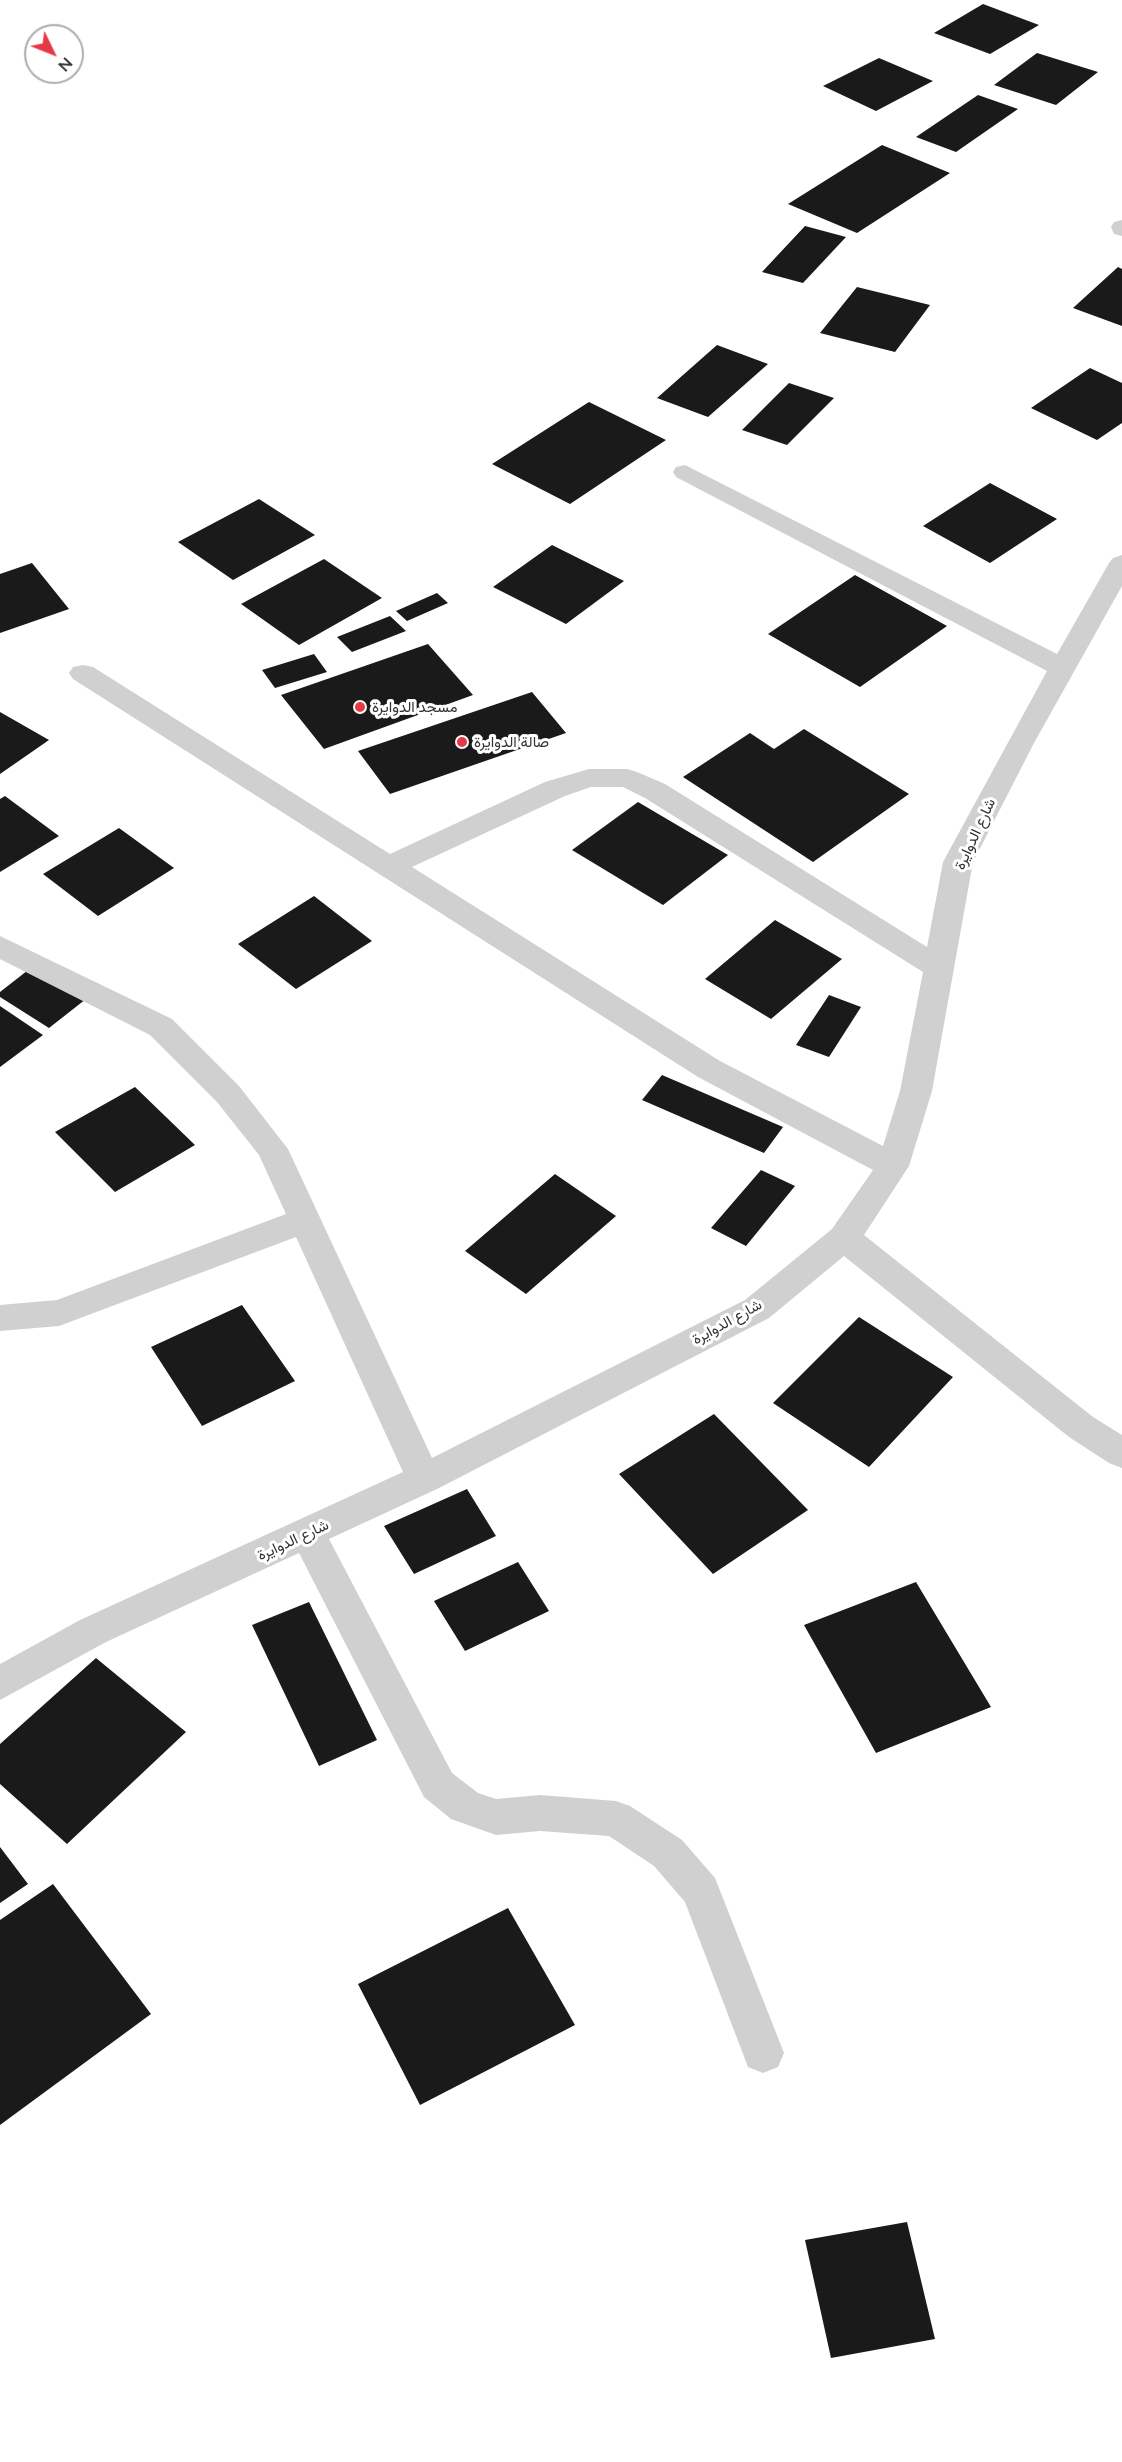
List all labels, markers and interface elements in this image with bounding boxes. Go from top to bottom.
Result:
north arrow [24,24,84,84]
text: N [55,54,77,76]
place label: مسجد الدوايرة [372,698,457,716]
marker: مسجد الدوايرة [353,700,367,714]
place label: صالة الدوايرة [474,733,549,751]
marker: صالة الدوايرة [455,735,469,749]
street label: شارع الدوايرة [951,795,999,873]
street label: شارع الدوايرة [689,1296,765,1348]
street label: شارع الدوايرة [254,1516,332,1564]

